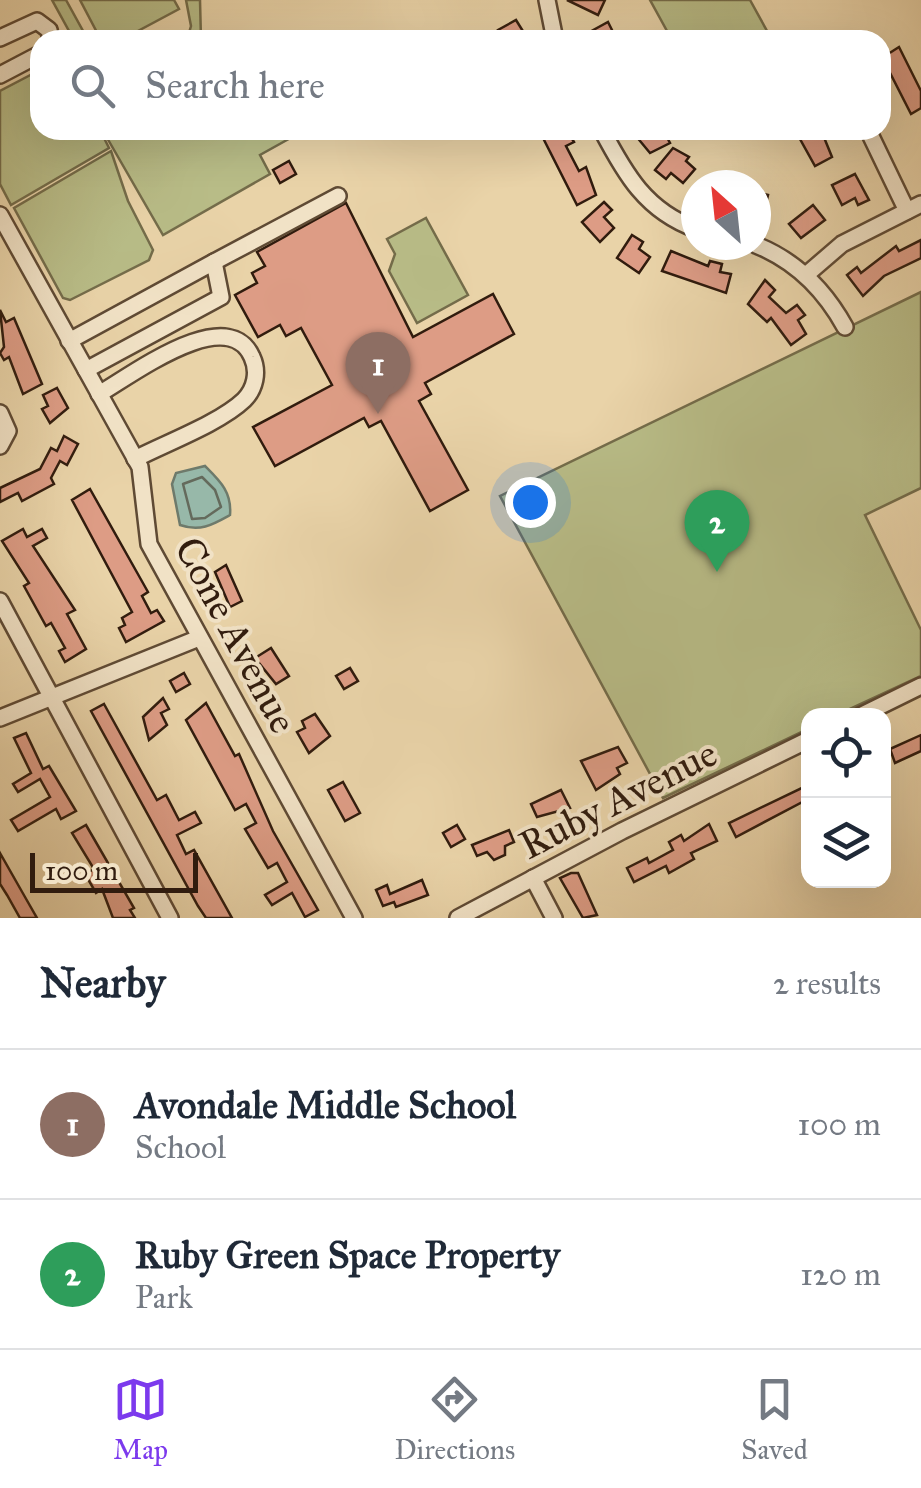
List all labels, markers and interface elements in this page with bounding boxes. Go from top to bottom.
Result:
search box [30,30,891,140]
icon: search [65,58,120,113]
text: Search here [145,62,325,108]
north arrow [681,170,771,260]
pin: 1 [346,332,410,414]
your location [505,477,556,528]
pin: 2 [684,490,750,572]
street label: Cone Avenue [164,529,308,741]
map controls [801,708,891,888]
button: locate [801,708,891,798]
street label: Ruby Avenue [511,728,725,870]
button: layers [801,798,891,888]
scale bar [30,848,198,893]
text: 100 m [45,853,118,888]
text: Nearby [40,957,165,1009]
text: 2 results [773,964,881,1003]
text: Avondale Middle School [135,1082,516,1128]
text: 1 [66,1105,79,1144]
text: 100 m [797,1105,881,1144]
text: School [135,1128,226,1167]
text: Ruby Green Space Property [135,1232,560,1278]
text: 2 [65,1255,80,1294]
text: 120 m [800,1255,881,1294]
text: Park [135,1278,193,1317]
tab: Map [113,1372,168,1467]
tab: Directions [394,1372,515,1467]
tab: Saved [741,1372,808,1467]

